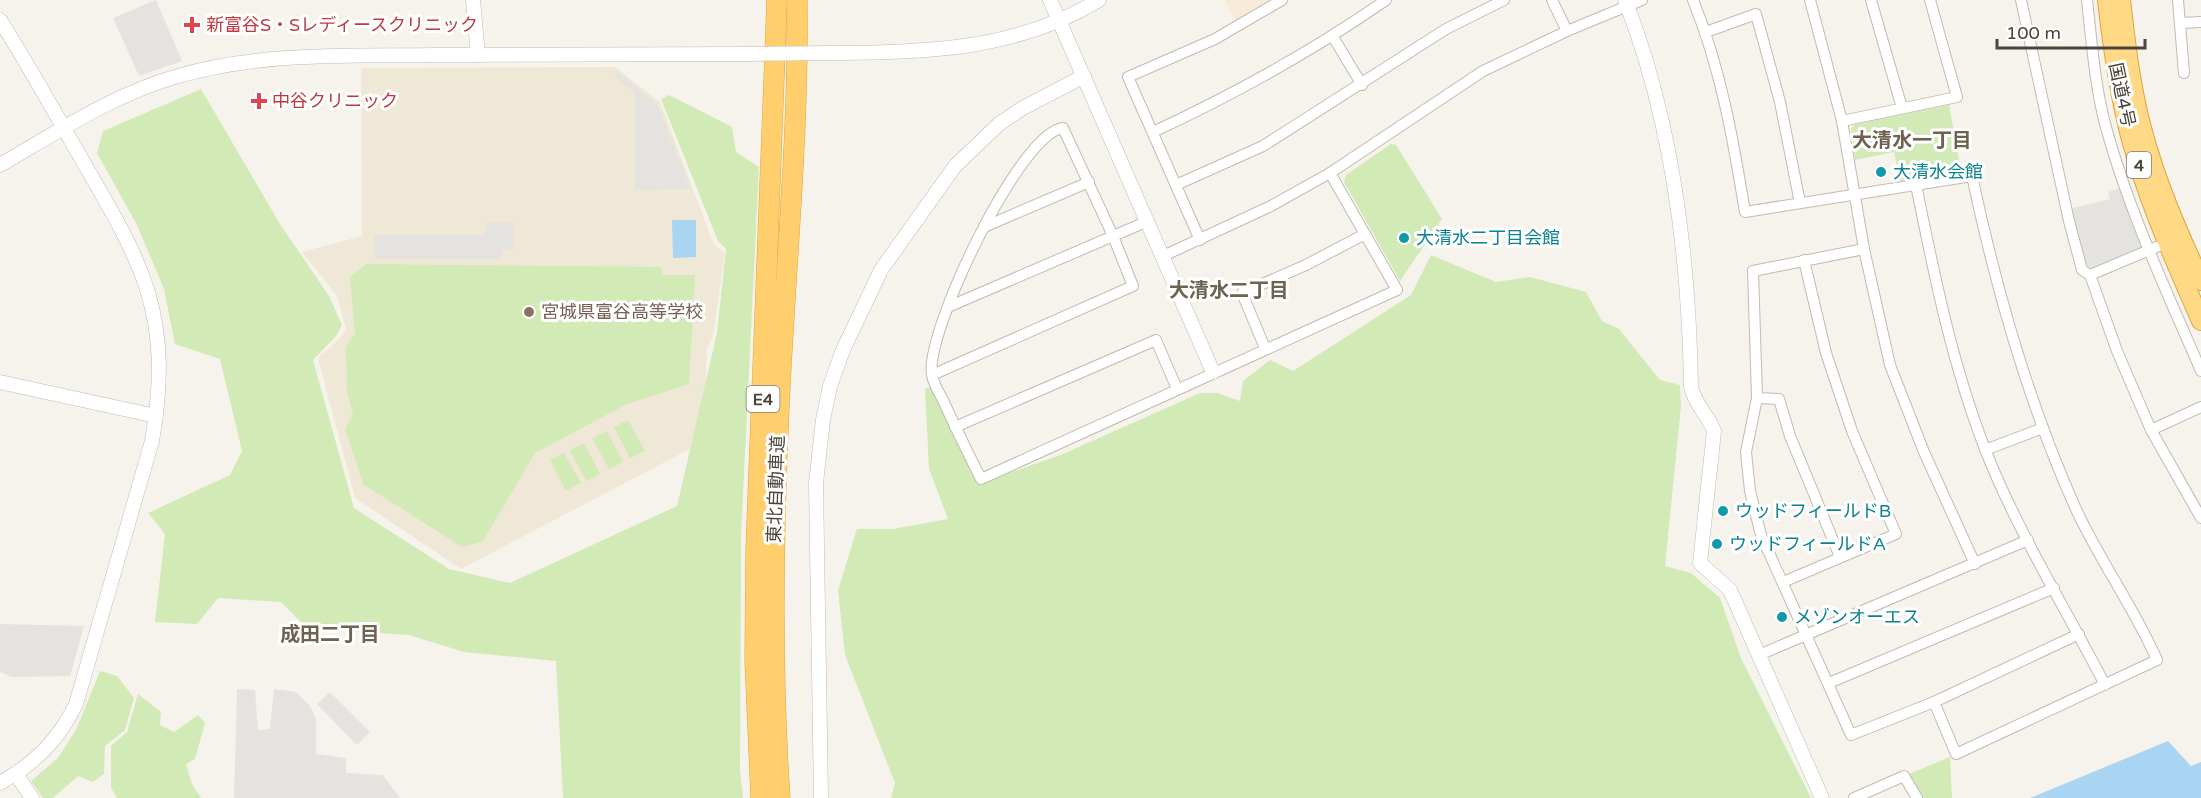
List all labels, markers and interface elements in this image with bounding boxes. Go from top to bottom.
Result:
scale bar [1997,12,2146,50]
place label: 新富谷S・Sレディースクリニック [206,14,478,36]
marker: 新富谷S・Sレディースクリニック [183,16,201,34]
text: 100 m [2006,22,2061,44]
street label: 国道4号 [2104,61,2140,129]
place label: 中谷クリニック [272,90,398,112]
marker: 中谷クリニック [250,92,268,110]
district label: 大清水一丁目 [1852,129,1972,153]
road number: 4 [2127,152,2151,178]
place label: 大清水会館 [1893,161,1983,183]
marker: 大清水会館 [1874,165,1888,179]
place label: 大清水二丁目会館 [1416,227,1560,249]
marker: 大清水二丁目会館 [1397,231,1411,245]
district label: 大清水二丁目 [1169,279,1289,303]
place label: 宮城県富谷高等学校 [541,301,703,323]
marker: 宮城県富谷高等学校 [522,305,536,319]
road number: E4 [746,386,780,412]
street label: 東北自動車道 [763,435,789,543]
place label: ウッドフィールドB [1735,500,1891,522]
marker: ウッドフィールドB [1716,504,1730,518]
place label: ウッドフィールドA [1729,533,1886,555]
marker: ウッドフィールドA [1710,537,1724,551]
place label: メゾンオーエス [1794,606,1920,628]
marker: メゾンオーエス [1775,610,1789,624]
district label: 成田二丁目 [280,623,380,647]

